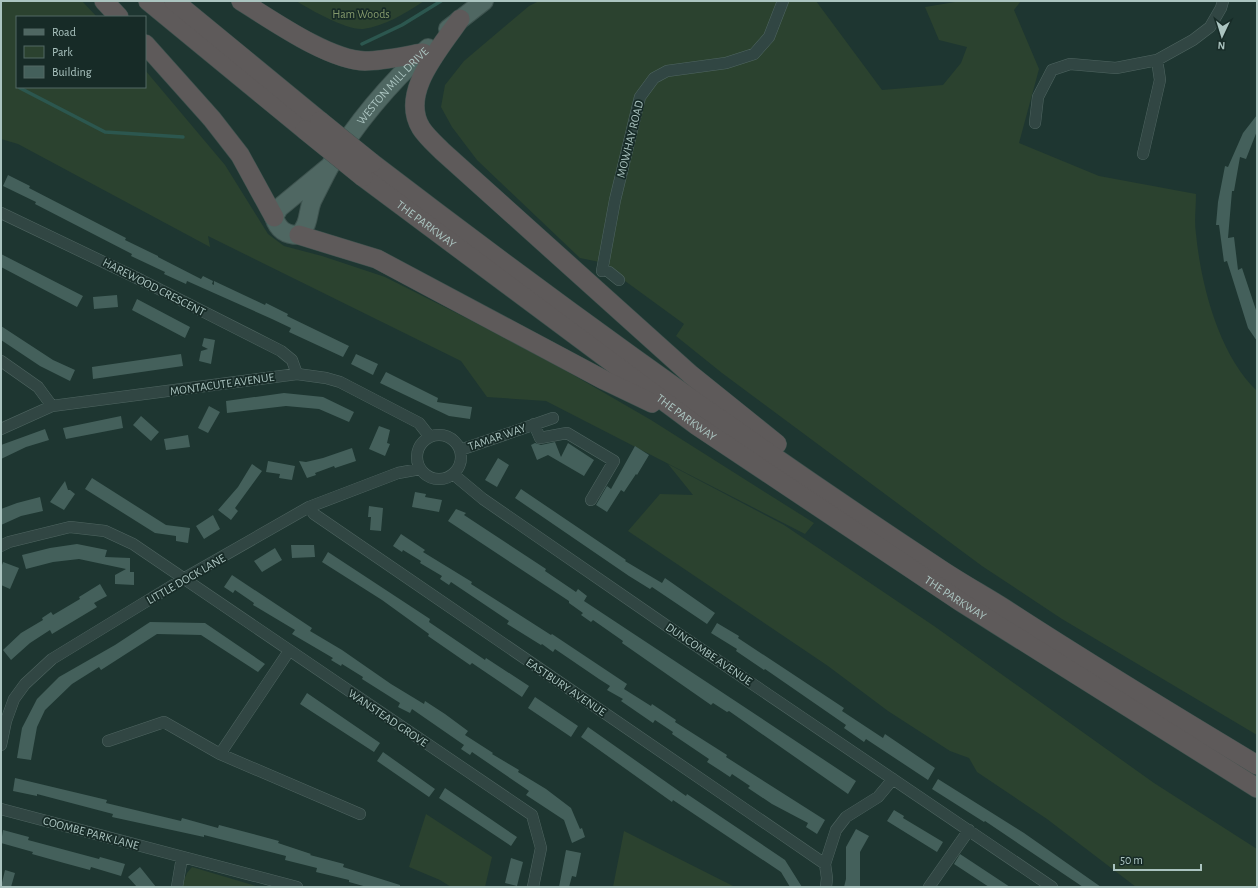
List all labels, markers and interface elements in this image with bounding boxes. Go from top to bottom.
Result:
park label: Ham Woods [332,8,390,20]
legend [16,16,146,88]
north arrow [1202,16,1242,56]
text: Road [52,26,76,38]
text: N [1217,40,1226,51]
street label: WESTON MILL DRIVE [355,45,431,127]
text: Park [52,46,73,58]
text: Building [52,66,92,78]
street label: MOWHAY ROAD [615,99,645,179]
street label: THE PARKWAY [394,198,459,251]
street label: HAREWOOD CRESCENT [101,256,207,318]
street label: MONTACUTE AVENUE [169,371,275,397]
street label: THE PARKWAY [654,392,719,443]
street label: TAMAR WAY [467,421,528,452]
street label: LITTLE DOCK LANE [145,552,228,606]
street label: THE PARKWAY [922,574,989,623]
street label: DUNCOMBE AVENUE [664,621,755,687]
street label: EASTBURY AVENUE [524,656,608,718]
street label: WANSTEAD GROVE [346,687,430,749]
street label: COOMBE PARK LANE [42,814,140,852]
scale bar [1114,846,1201,872]
text: 50 m [1120,854,1143,866]

